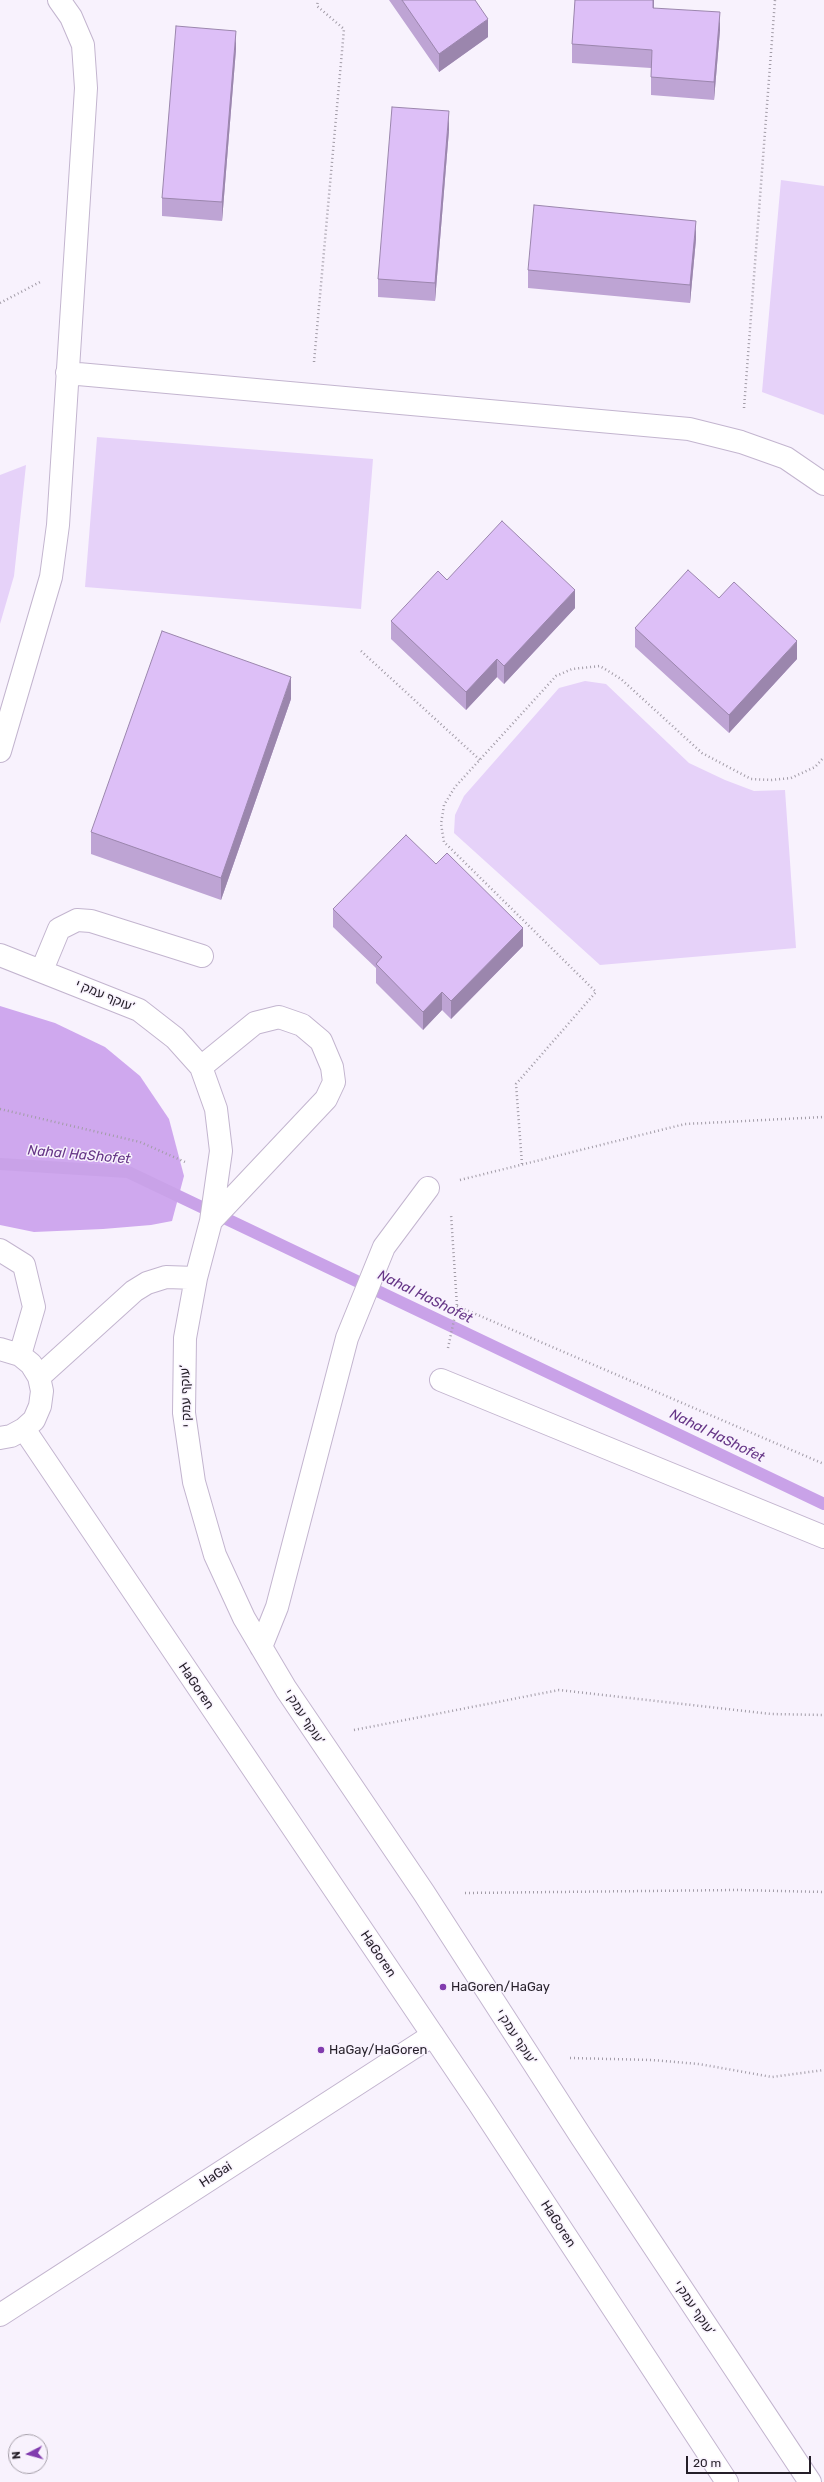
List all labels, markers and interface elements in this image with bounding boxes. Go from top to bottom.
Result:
street label: עוקף עמק י’ [73,977,137,1015]
water label: Nahal HaShofet [27,1142,131,1168]
water label: Nahal HaShofet [375,1267,475,1327]
street label: עוקף עמק י’ [177,1365,195,1427]
water label: Nahal HaShofet [667,1406,767,1466]
street label: HaGoren [175,1660,217,1712]
street label: עוקף עמק י’ [280,1687,328,1747]
street label: HaGoren [357,1928,399,1980]
place label: HaGoren/HaGay [451,1979,550,1995]
marker: HaGoren/HaGay [438,1982,448,1992]
street label: עוקף עמק י’ [492,2007,540,2067]
place label: HaGay/HaGoren [329,2042,427,2058]
marker: HaGay/HaGoren [316,2045,326,2055]
street label: HaGai [197,2159,235,2191]
street label: HaGoren [537,2198,579,2250]
street label: עוקף עמק י’ [670,2278,718,2338]
north arrow [8,2434,48,2474]
scale bar [688,2448,813,2474]
text: N [10,2451,23,2460]
text: 20 m [693,2456,721,2470]

